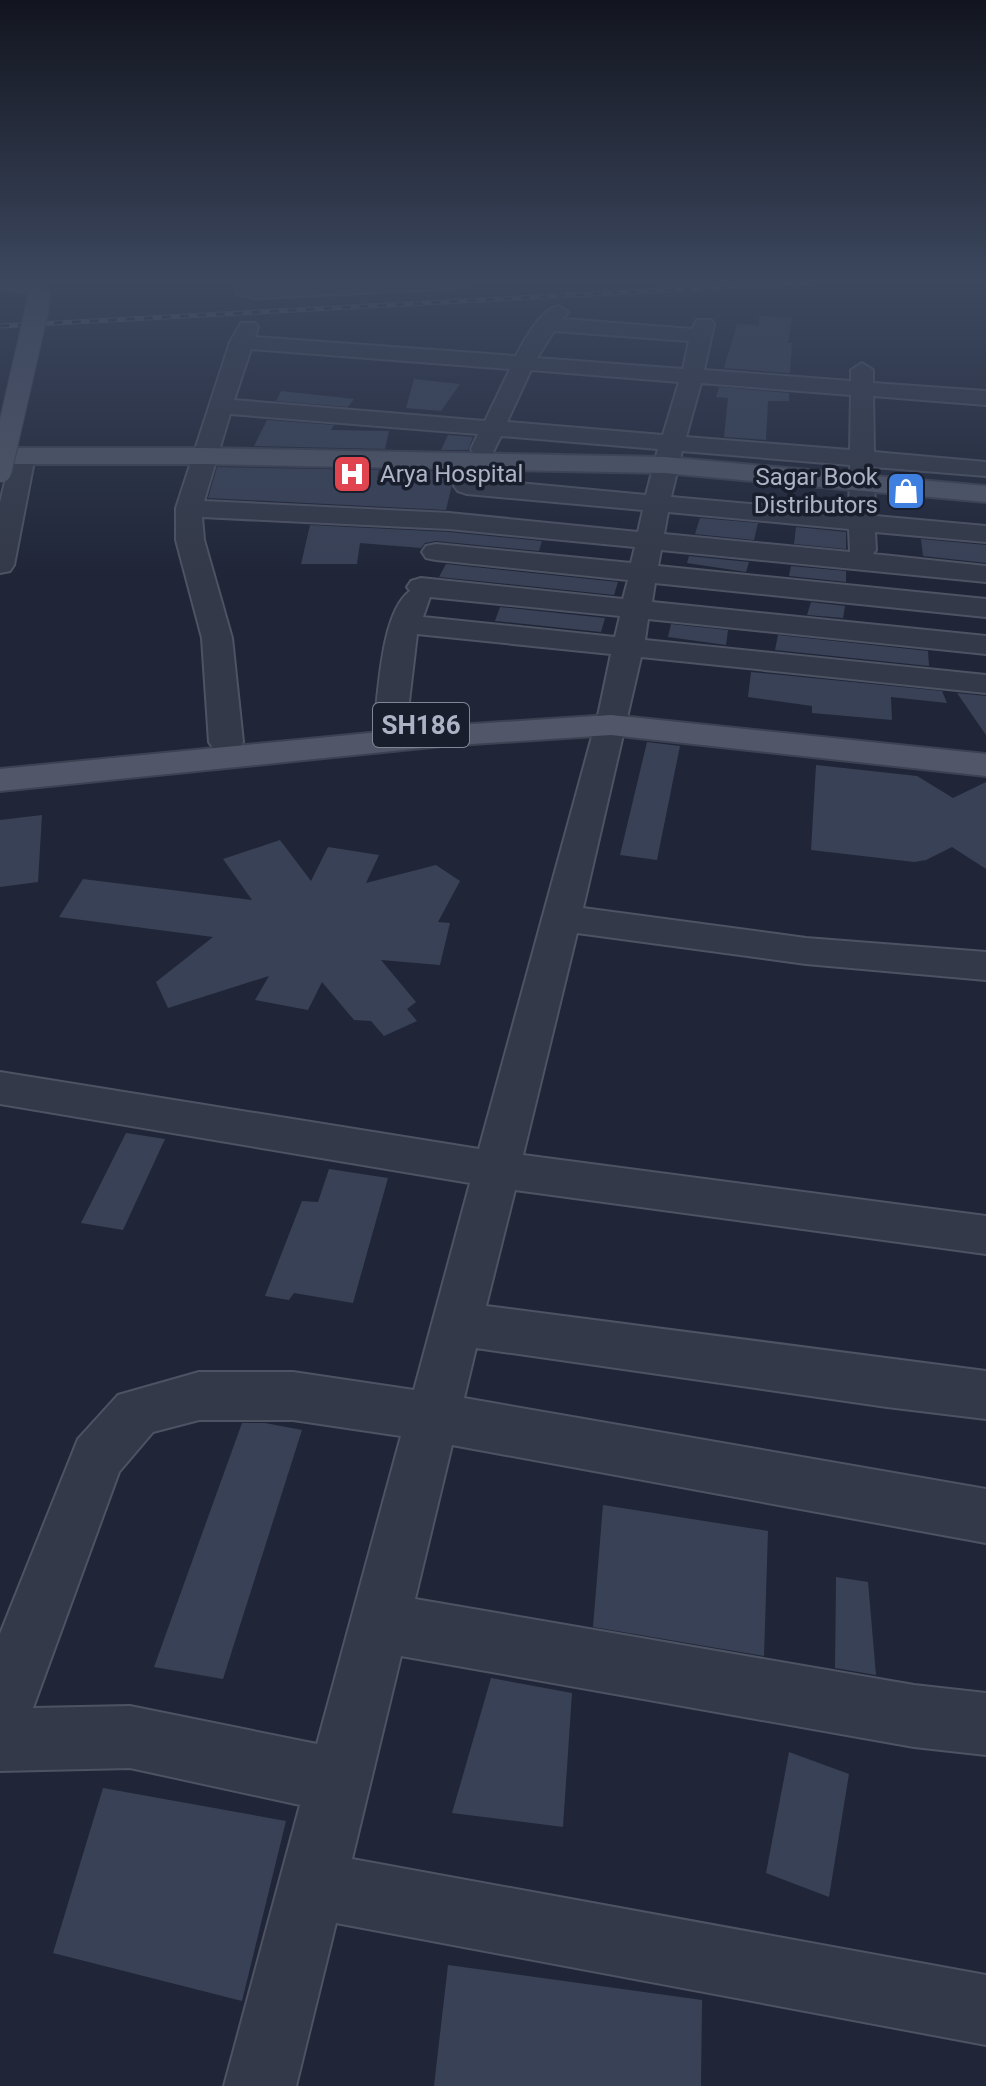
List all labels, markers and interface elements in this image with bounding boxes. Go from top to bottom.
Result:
hospital icon: Arya Hospital [331,453,373,495]
place label: Arya Hospital [380,460,523,488]
place label: Sagar Book Distributors [754,463,879,519]
shop icon: Sagar Book Distributors [885,470,927,512]
road number: SH186 [373,703,469,747]

